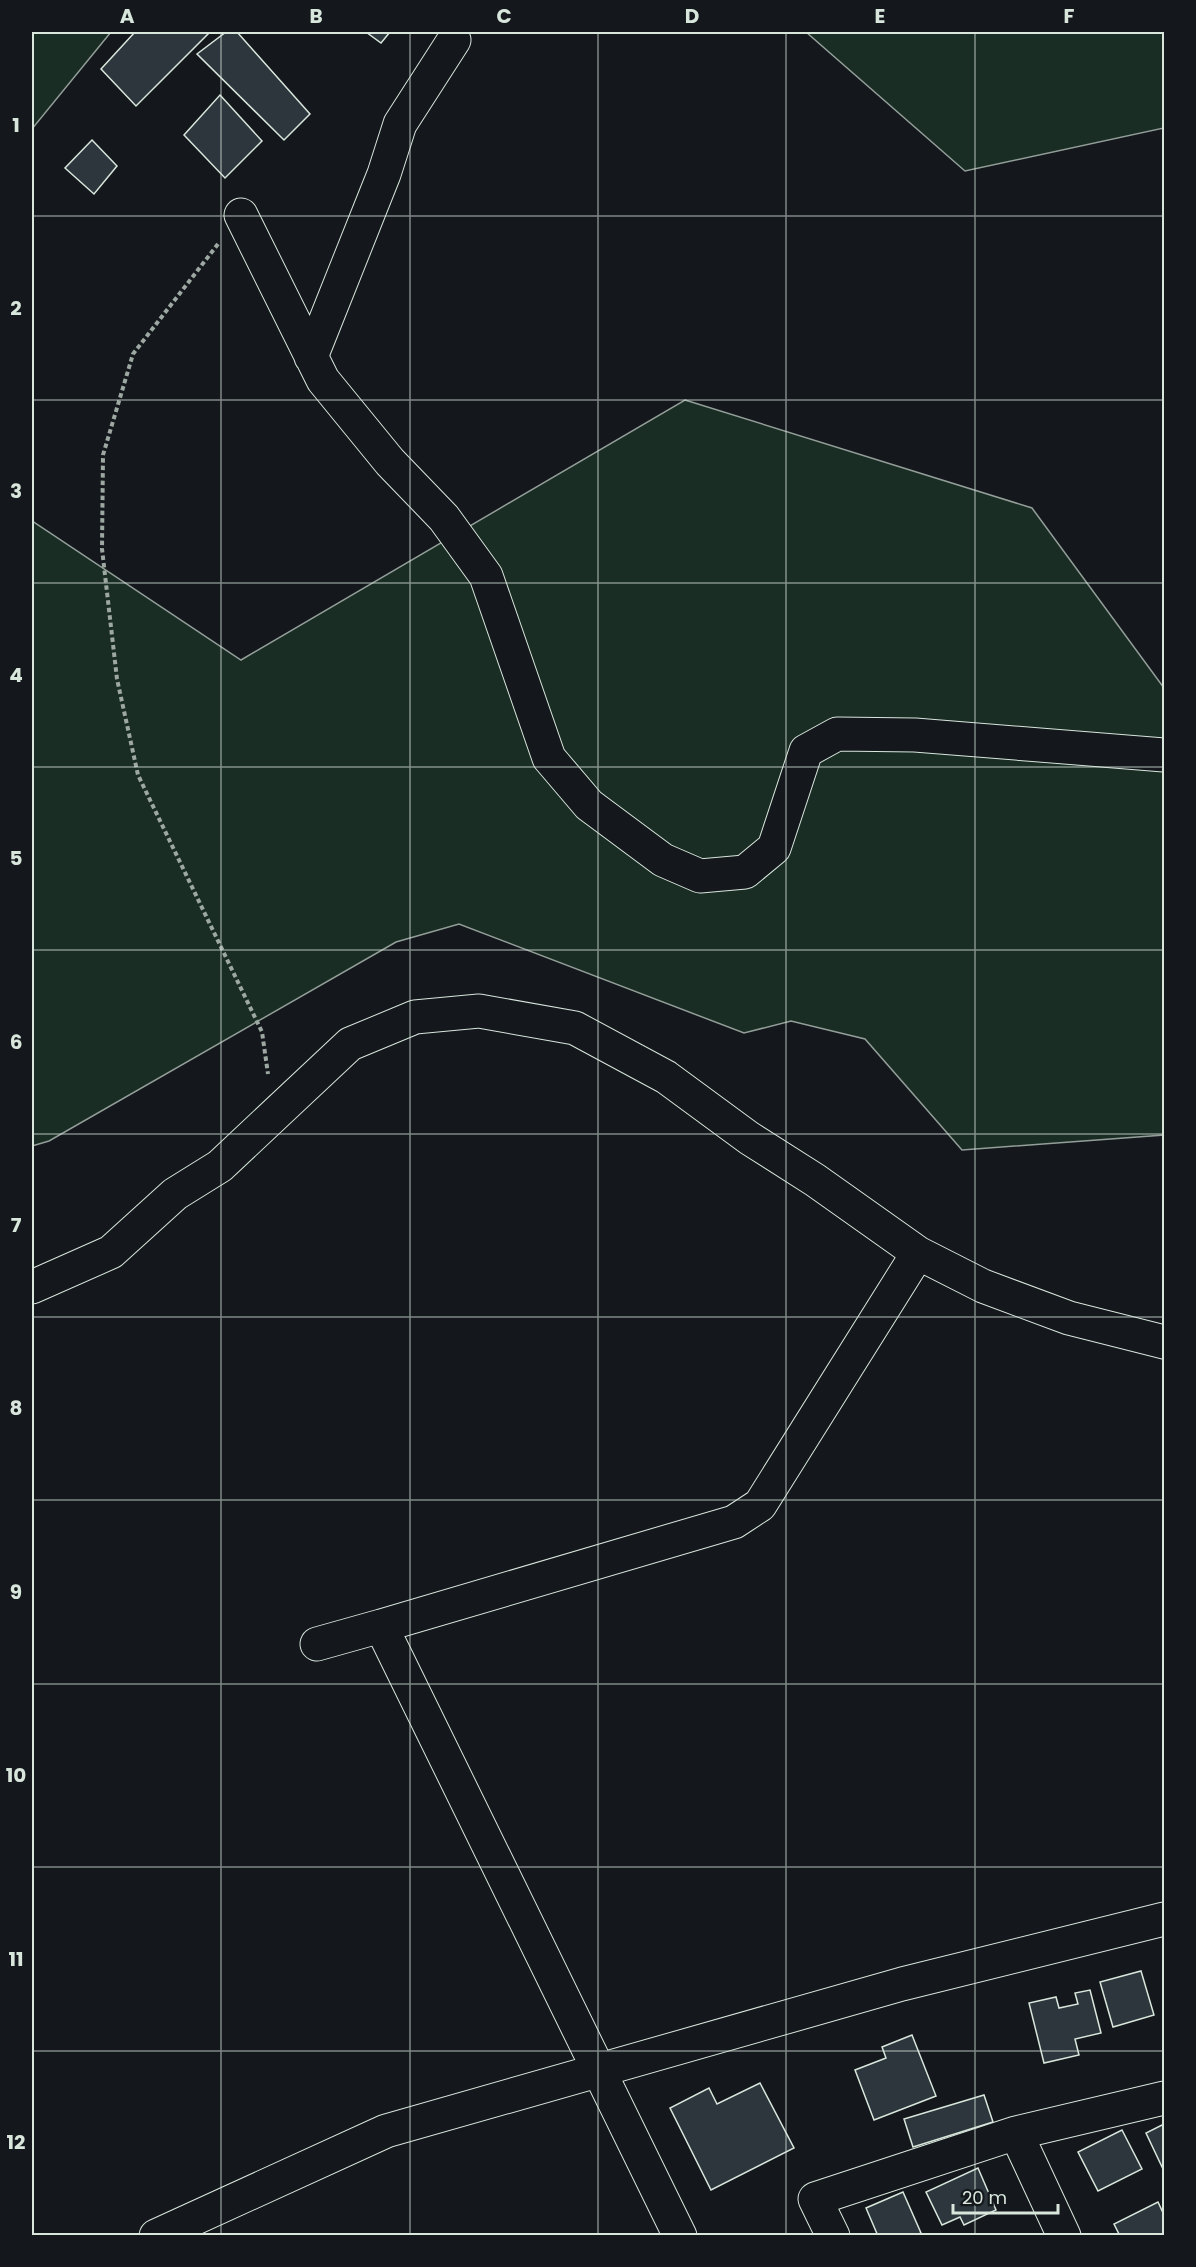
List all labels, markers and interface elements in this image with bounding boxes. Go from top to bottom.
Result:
text: A [120,2,135,30]
text: B [309,2,323,30]
text: C [496,2,512,30]
text: D [685,2,699,30]
text: E [875,2,885,30]
text: F [1064,2,1075,30]
text: 1 [12,111,20,139]
text: 2 [10,294,22,322]
text: 3 [10,477,22,505]
text: 4 [9,661,23,689]
text: 5 [10,844,23,872]
text: 6 [10,1028,22,1056]
text: 7 [11,1211,22,1239]
text: 8 [10,1394,22,1422]
text: 9 [10,1578,22,1606]
text: 10 [6,1761,26,1789]
text: 11 [8,1945,24,1973]
text: 12 [7,2128,25,2156]
scale bar [953,2177,1058,2215]
text: 20 m [962,2185,1007,2210]

